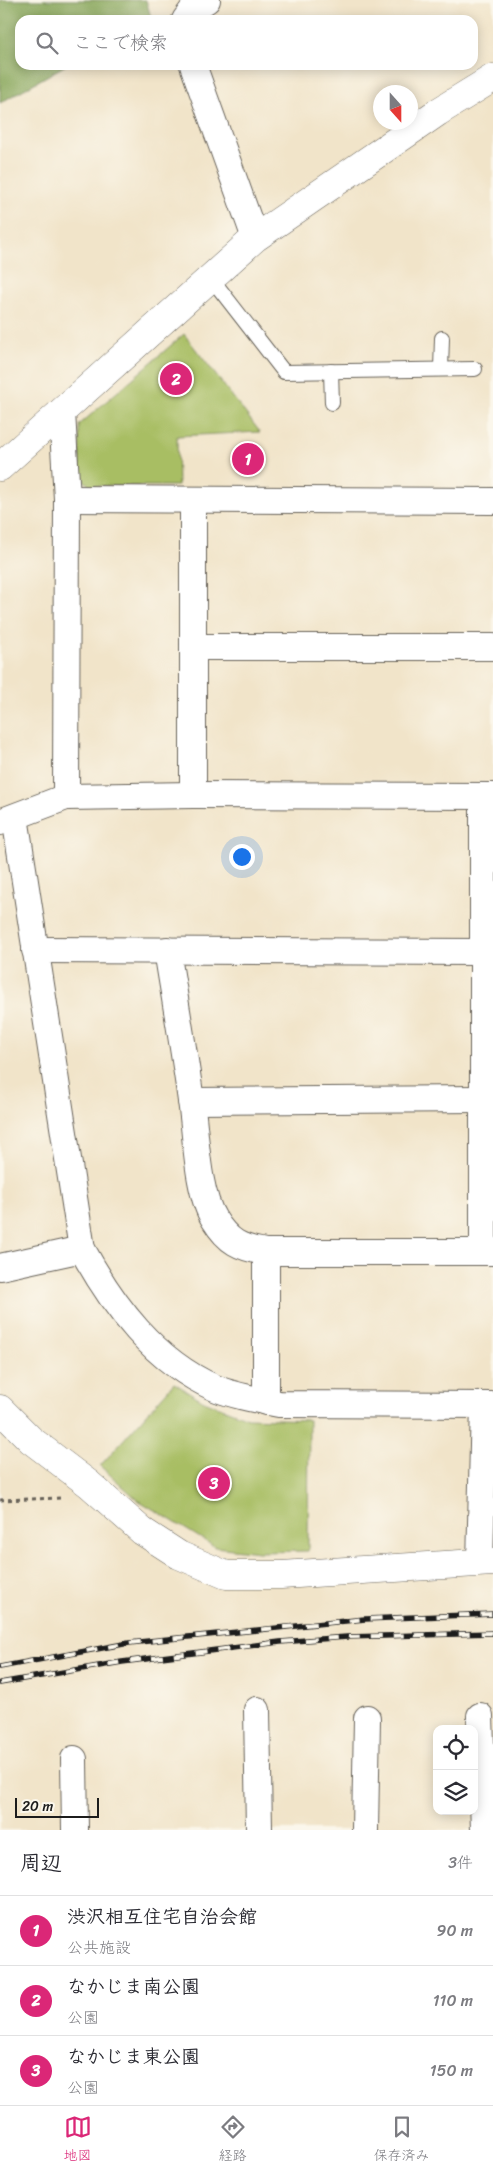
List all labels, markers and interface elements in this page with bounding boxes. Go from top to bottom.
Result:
search box [15,15,478,70]
text: ここで検索 [73,26,168,59]
icon: search [33,29,61,57]
north arrow [373,85,418,130]
pin: 2 [160,360,192,398]
pin: 1 [232,440,264,478]
your location [229,844,255,870]
pin: 3 [198,1464,230,1502]
map controls [433,1725,478,1815]
button: locate [433,1725,478,1770]
button: layers [433,1770,478,1815]
text: 20 m [22,1794,53,1819]
scale bar [15,1795,99,1818]
text: 周辺 [20,1844,62,1882]
text: 3件 [448,1848,473,1877]
text: 渋沢相互住宅自治会館 [67,1900,257,1933]
text: 1 [33,1916,39,1945]
text: 90 m [437,1916,473,1945]
text: 公共施設 [67,1933,131,1962]
text: なかじま南公園 [67,1970,200,2003]
text: 2 [31,1986,41,2015]
text: 110 m [433,1986,473,2015]
text: 公園 [67,2003,99,2032]
text: なかじま東公園 [67,2040,200,2073]
text: 3 [32,2056,40,2085]
text: 150 m [430,2056,473,2085]
text: 公園 [67,2073,99,2102]
tab: 地図 [64,2113,92,2168]
tab: 経路 [219,2113,247,2168]
tab: 保存済み [374,2113,430,2168]

